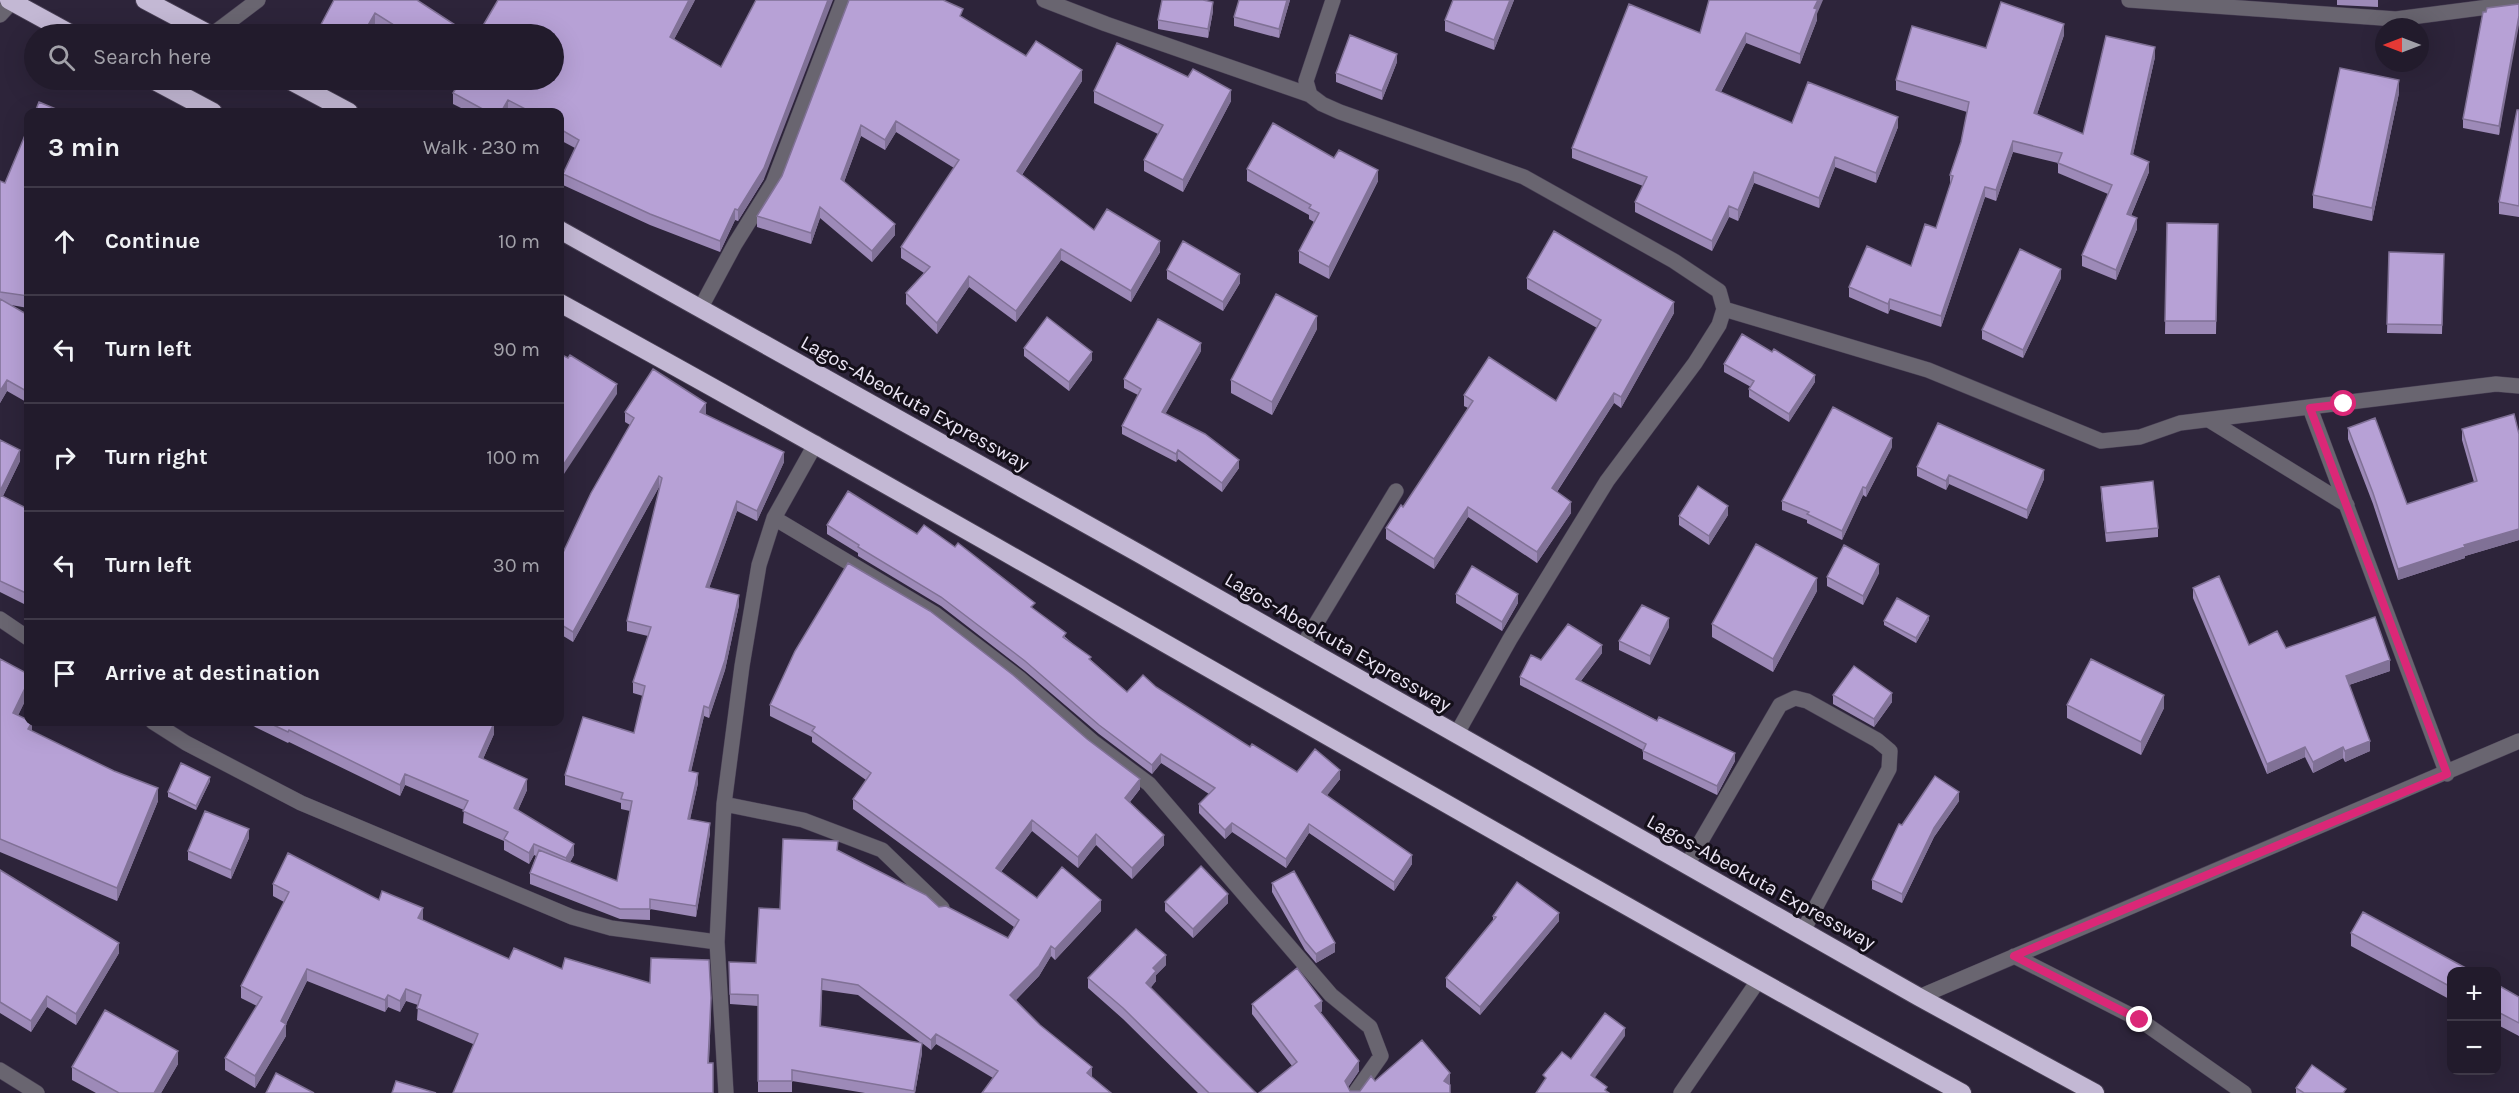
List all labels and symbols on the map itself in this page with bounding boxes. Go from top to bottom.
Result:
north arrow [2375,18,2429,72]
street label: Lagos-Abeokuta Expressway [797,330,1033,476]
route start [2330,390,2356,416]
street label: Lagos-Abeokuta Expressway [1221,568,1455,716]
street label: Lagos-Abeokuta Expressway [1643,809,1879,955]
route end [2126,1006,2152,1032]

